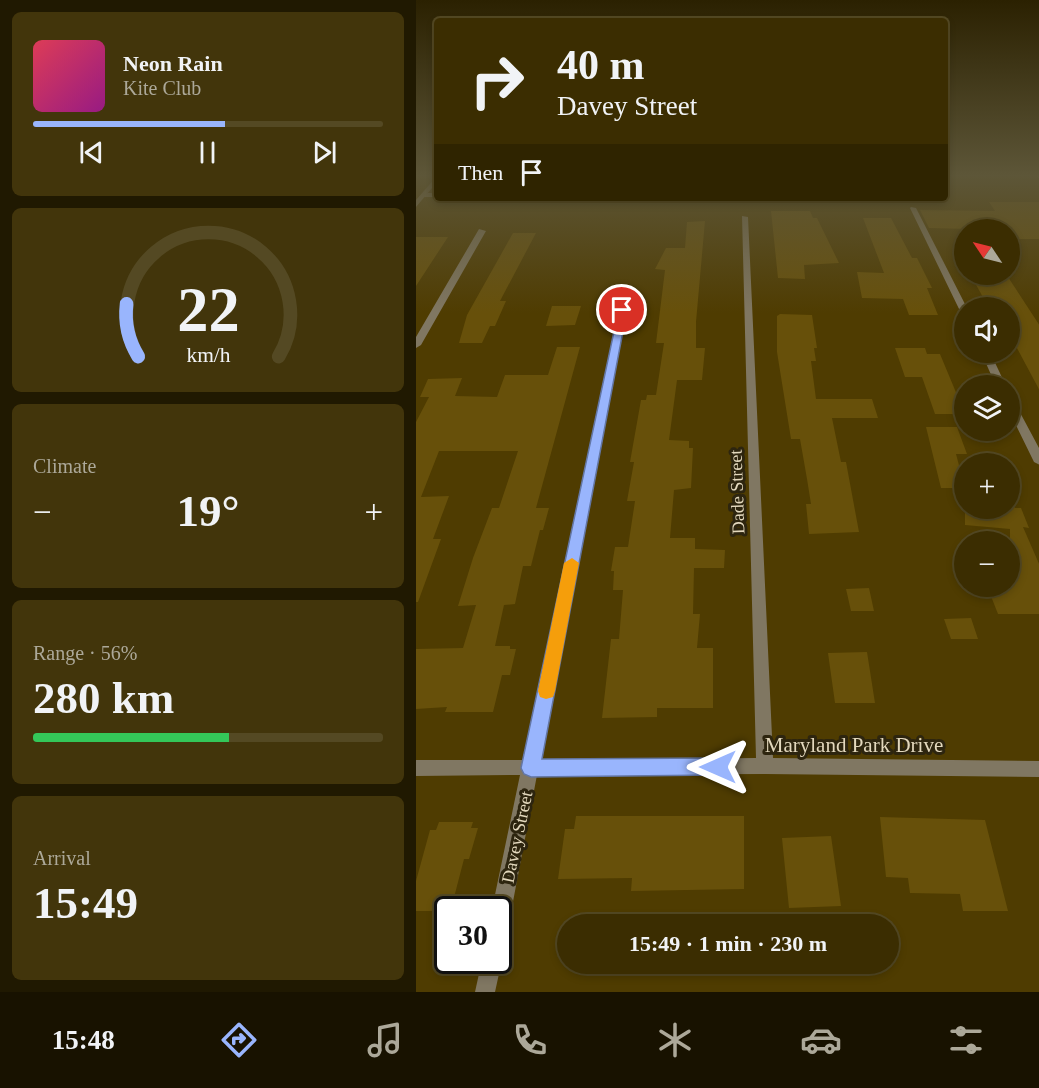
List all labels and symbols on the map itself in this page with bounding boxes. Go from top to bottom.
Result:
north arrow [954,219,1020,285]
pin [596,284,647,335]
street label: Dade Street [726,449,748,535]
street label: Maryland Park Drive [765,733,943,757]
position arrow [686,735,750,799]
street label: Davey Street [498,789,536,885]
speed limit sign: 30 [434,896,512,974]

